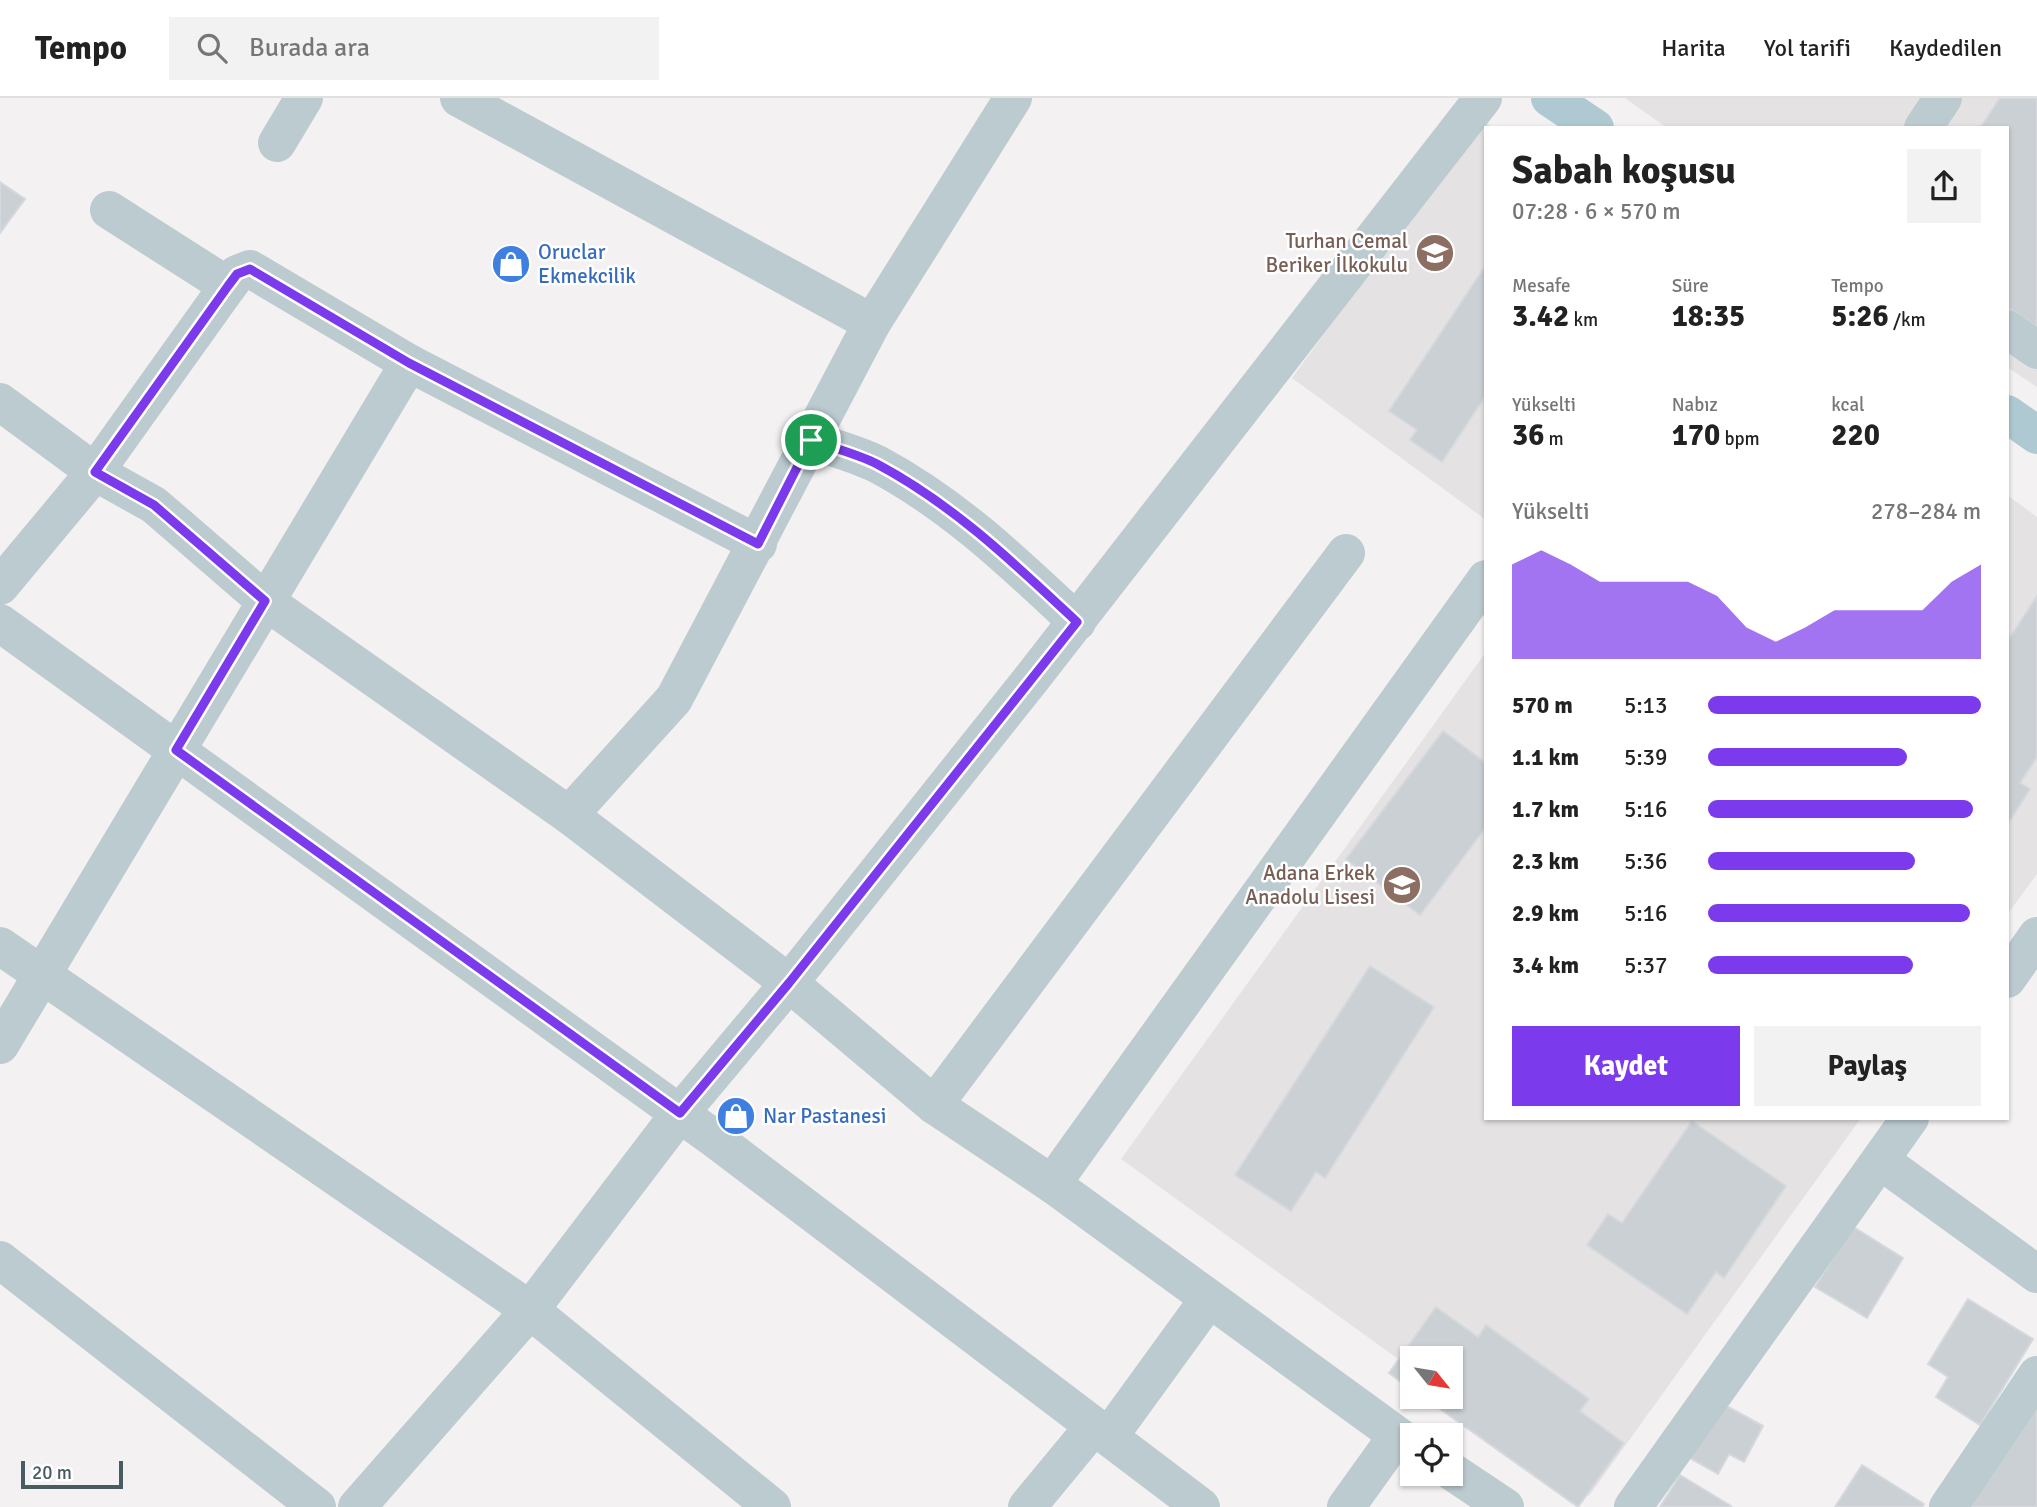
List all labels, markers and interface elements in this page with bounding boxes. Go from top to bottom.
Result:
search box [169,17,659,80]
text: Tempo [35,28,127,69]
icon: search [193,29,231,67]
text: Burada ara [249,32,370,64]
text: Harita [1661,33,1726,63]
text: Yol tarifi [1764,33,1851,63]
text: Kaydedilen [1889,33,2002,63]
text: Sabah koşusu [1512,147,1736,194]
button: share [1907,149,1981,223]
text: 07:28 · 6 × 570 m [1512,197,1681,226]
place label: Turhan Cemal Beriker İlkokulu [1266,228,1408,278]
school or university icon: Turhan Cemal Beriker İlkokulu [1414,232,1456,274]
place label: Oruclar Ekmekcilik [538,239,636,289]
shop icon: Oruclar Ekmekcilik [490,243,532,285]
text: Mesafe [1512,274,1571,298]
text: Süre [1672,274,1709,298]
text: Tempo [1831,274,1884,298]
text: 3.42 [1512,298,1569,335]
text: 18:35 [1672,298,1745,335]
text: 5:26 [1831,298,1889,335]
text: km [1569,308,1598,332]
text: /km [1889,308,1926,332]
text: Yükselti [1512,393,1576,417]
text: Nabız [1672,393,1718,417]
text: kcal [1831,393,1865,417]
pin [781,410,841,470]
text: 36 [1512,417,1544,454]
text: 170 [1672,417,1720,454]
text: 220 [1831,417,1880,454]
icon: arrive [792,421,830,459]
text: m [1544,427,1564,451]
text: bpm [1720,427,1760,451]
text: Yükselti [1512,497,1589,526]
text: 278–284 m [1871,497,1981,526]
text: 570 m [1512,691,1573,720]
text: 5:13 [1624,691,1667,720]
text: 1.1 km [1512,743,1579,772]
text: 5:39 [1624,743,1667,772]
text: 1.7 km [1512,795,1579,824]
text: 5:16 [1624,795,1667,824]
text: 2.3 km [1512,847,1579,876]
text: 5:36 [1624,847,1667,876]
place label: Adana Erkek Anadolu Lisesi [1245,860,1375,910]
school or university icon: Adana Erkek Anadolu Lisesi [1381,864,1423,906]
text: 2.9 km [1512,899,1579,928]
text: 5:16 [1624,899,1667,928]
text: 3.4 km [1512,951,1579,980]
text: 5:37 [1624,951,1667,980]
button: Kaydet [1512,1026,1740,1106]
button: Paylaş [1754,1026,1981,1106]
shop icon: Nar Pastanesi [715,1095,757,1137]
place label: Nar Pastanesi [763,1103,886,1129]
north arrow [1400,1346,1463,1409]
map controls [1400,1346,1463,1486]
button: locate [1400,1423,1463,1486]
scale bar [21,1458,122,1490]
text: 20 m [32,1461,72,1485]

